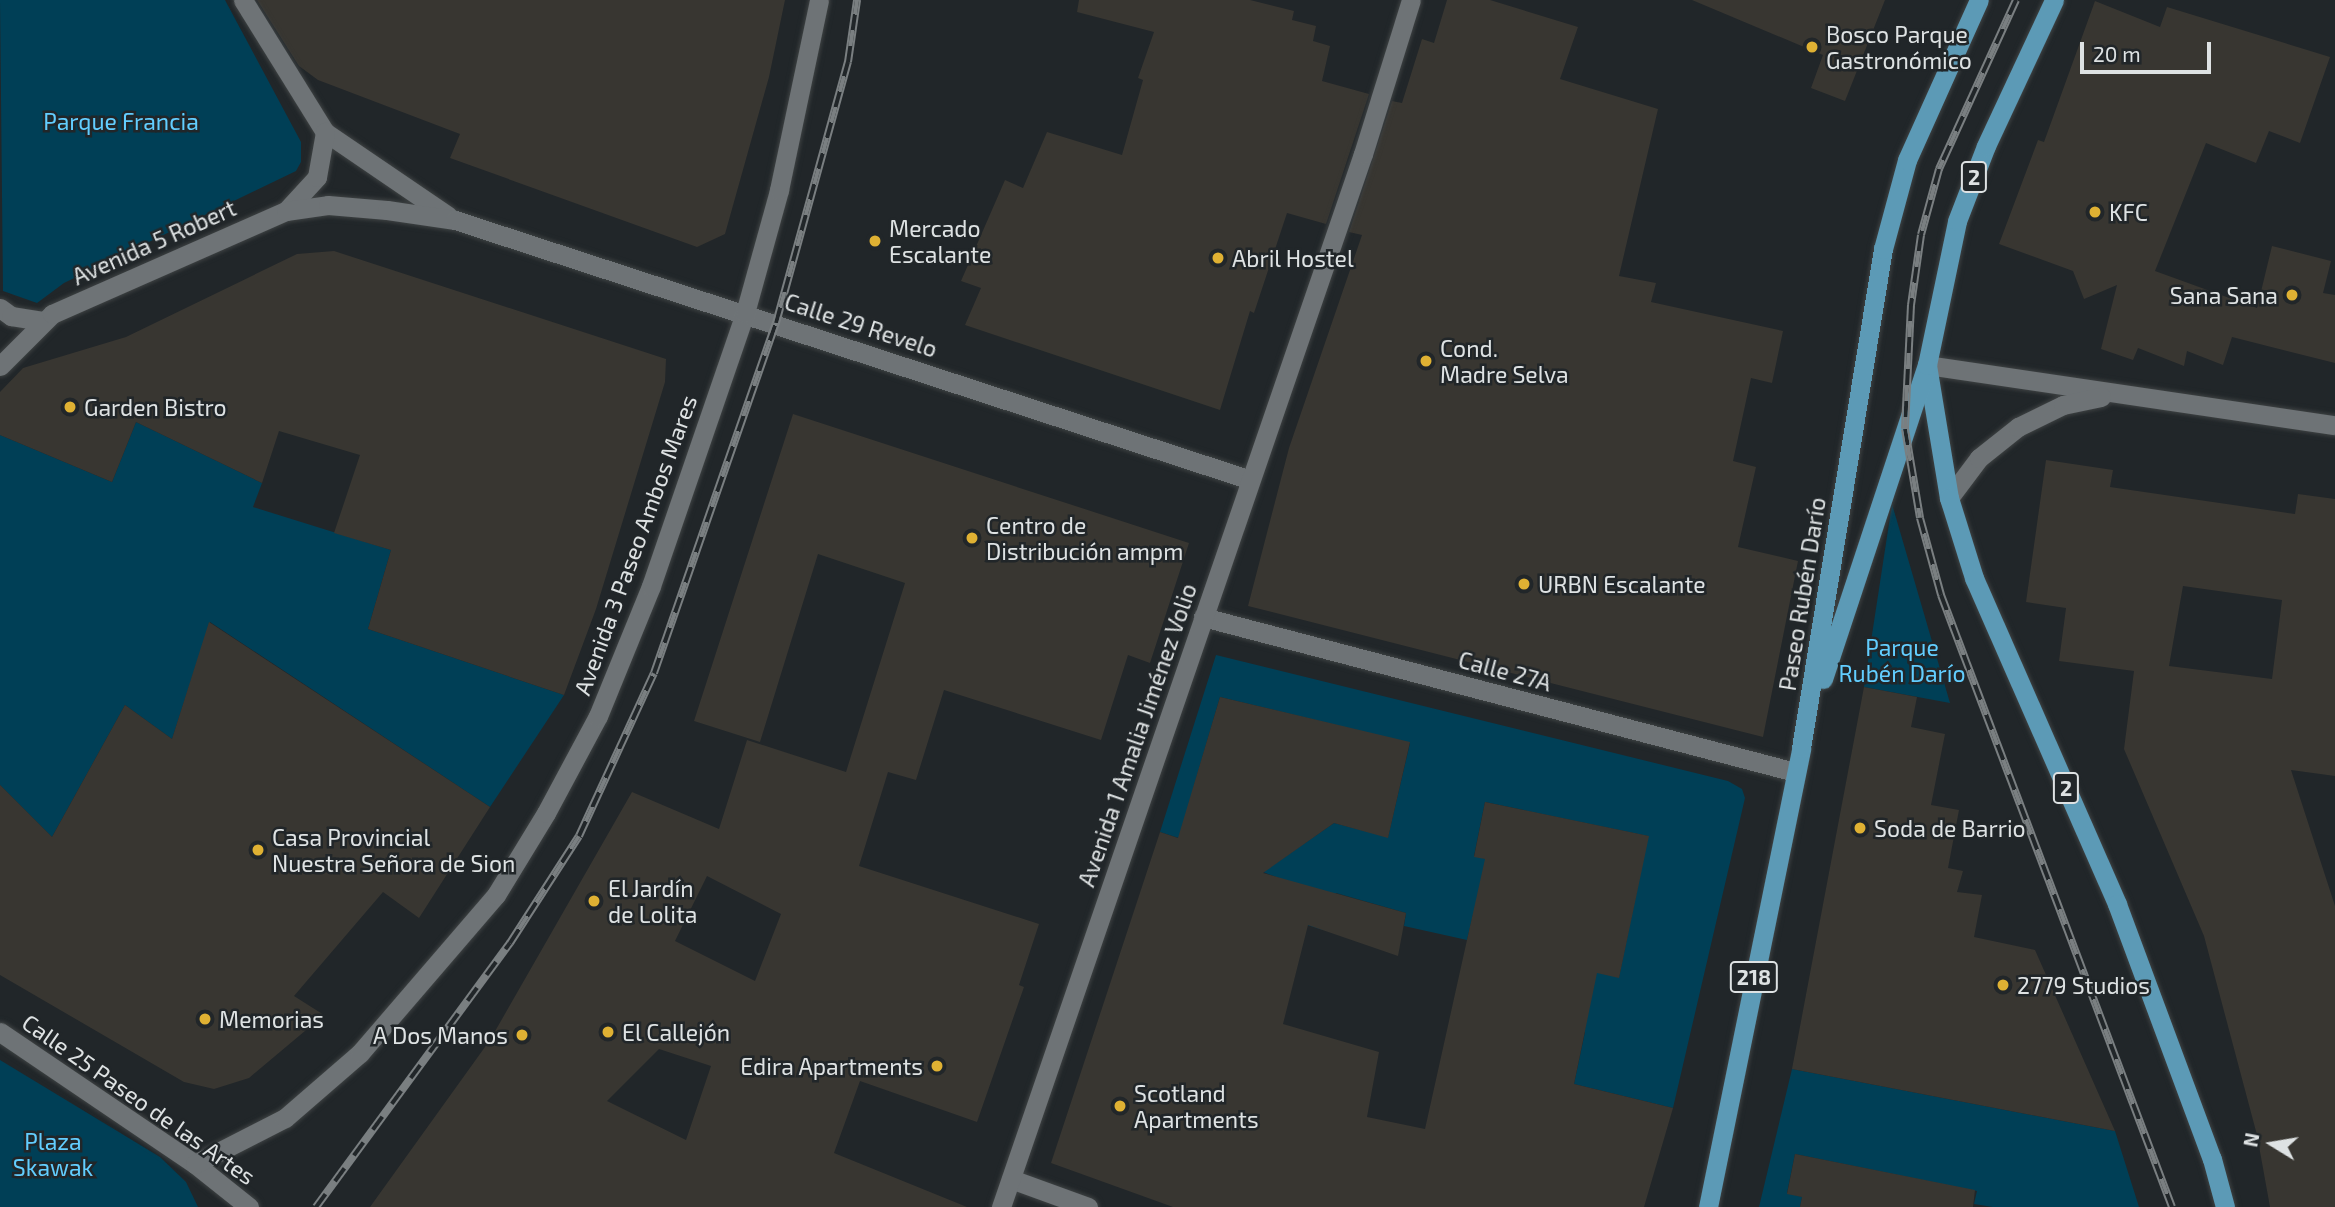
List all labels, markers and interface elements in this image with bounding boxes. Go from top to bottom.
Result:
place label: Bosco Parque Gastronómico [1826,20,1972,74]
scale bar [2083,28,2214,72]
marker: Bosco Parque Gastronómico [1804,39,1820,55]
text: 20 m [2093,41,2141,66]
park label: Parque Francia [43,107,199,135]
road number: 2 [1960,160,1988,194]
street label: Avenida 5 Robert [68,194,240,290]
place label: KFC [2109,198,2148,226]
marker: KFC [2087,204,2103,220]
place label: Mercado Escalante [889,214,991,268]
marker: Mercado Escalante [867,233,883,249]
place label: Abril Hostel [1232,244,1354,272]
marker: Abril Hostel [1210,250,1226,266]
place label: Sana Sana [2170,281,2278,309]
street label: Calle 29 Revelo [781,287,941,363]
marker: Sana Sana [2284,287,2300,303]
place label: Cond. Madre Selva [1440,334,1569,388]
marker: Cond. Madre Selva [1418,353,1434,369]
street label: Avenida 3 Paseo Ambos Mares [568,391,702,699]
place label: Garden Bistro [84,393,226,421]
marker: Garden Bistro [62,399,78,415]
street label: Paseo Rubén Darío [1773,495,1831,693]
place label: Centro de Distribución ampm [986,511,1183,565]
marker: Centro de Distribución ampm [964,530,980,546]
place label: URBN Escalante [1538,570,1706,598]
marker: URBN Escalante [1516,576,1532,592]
street label: Avenida 1 Amalia Jiménez Volio [1072,579,1202,891]
park label: Parque Rubén Darío [1838,633,1966,687]
street label: Calle 27A [1455,645,1555,697]
road number: 2 [2052,770,2080,806]
place label: Soda de Barrio [1874,814,2026,842]
marker: Soda de Barrio [1852,820,1868,836]
place label: Casa Provincial Nuestra Señora de Sion [272,823,515,877]
marker: Casa Provincial Nuestra Señora de Sion [250,842,266,858]
place label: El Jardín de Lolita [608,874,697,928]
marker: El Jardín de Lolita [586,893,602,909]
road number: 218 [1730,960,1778,995]
place label: 2779 Studios [2017,971,2150,999]
marker: 2779 Studios [1995,977,2011,993]
place label: Memorias [219,1005,324,1033]
street label: Calle 25 Paseo de las Artes [17,1008,261,1190]
marker: Memorias [197,1011,213,1027]
place label: El Callejón [622,1018,731,1046]
place label: A Dos Manos [373,1021,508,1049]
marker: El Callejón [600,1024,616,1040]
marker: A Dos Manos [514,1027,530,1043]
place label: Edira Apartments [740,1052,923,1080]
marker: Edira Apartments [929,1058,945,1074]
place label: Scotland Apartments [1134,1079,1259,1133]
marker: Scotland Apartments [1112,1098,1128,1114]
north arrow [2237,1109,2307,1179]
park label: Plaza Skawak [13,1127,93,1181]
text: N [2238,1131,2263,1149]

